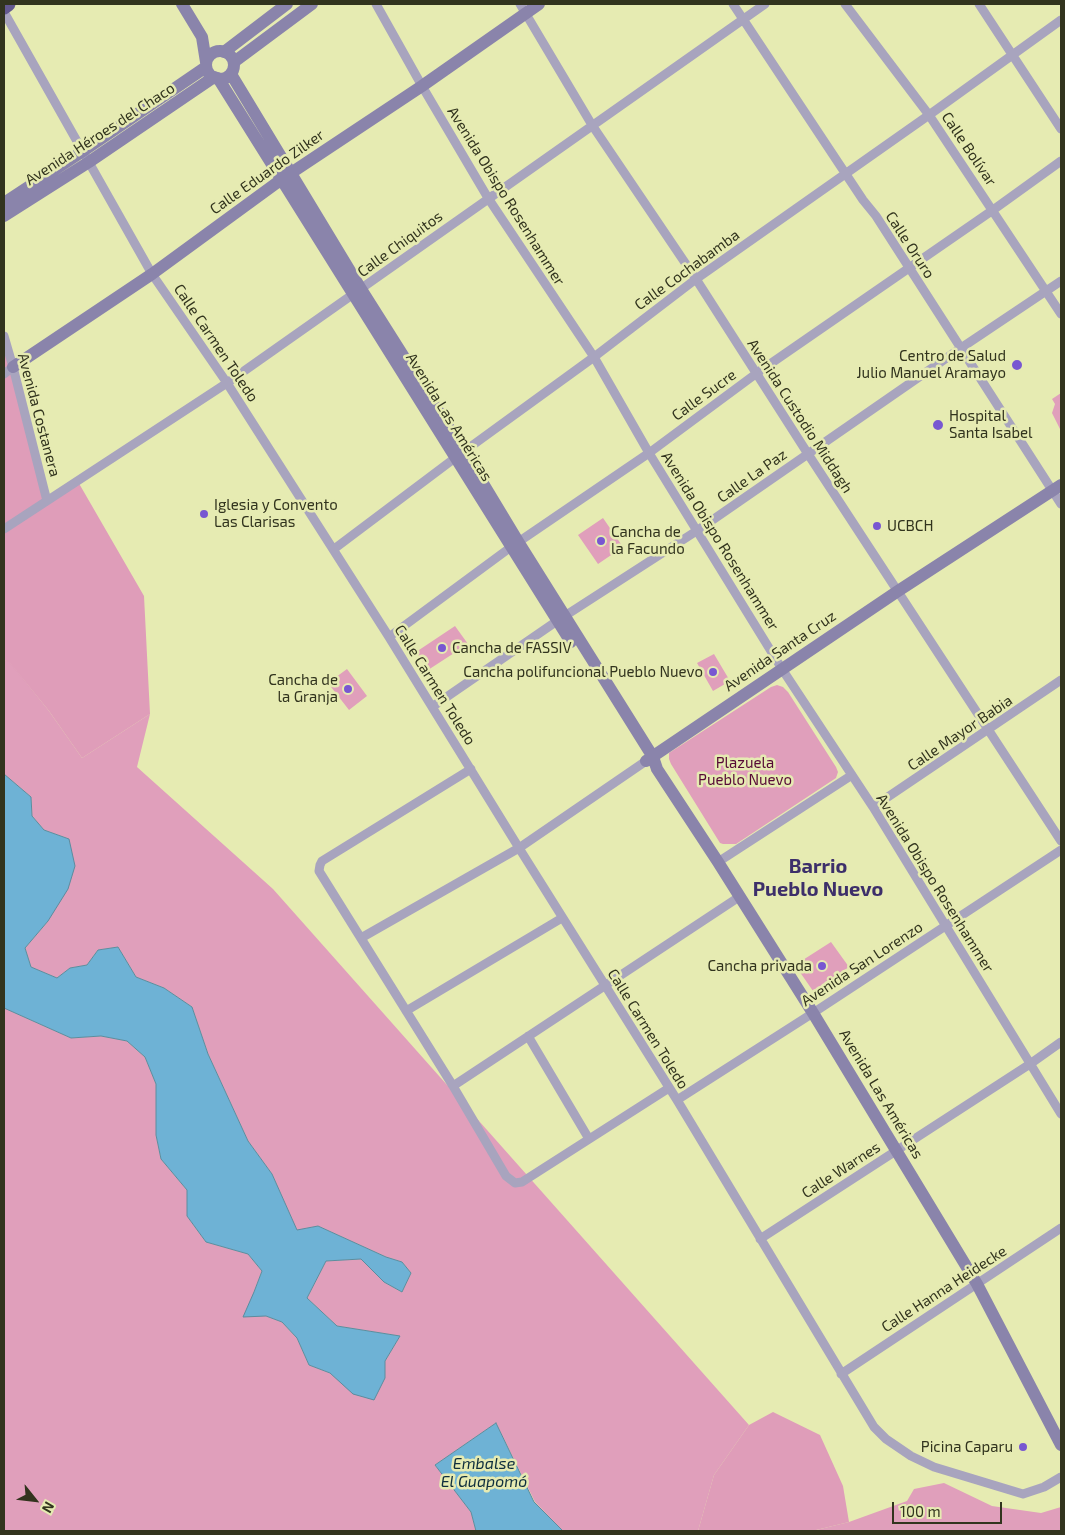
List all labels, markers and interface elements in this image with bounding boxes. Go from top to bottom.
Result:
street label: Avenida Héroes del Chaco [22,79,178,189]
street label: Avenida Obispo Rosenhammer [443,103,569,289]
street label: Calle Bolívar [938,109,1000,189]
street label: Calle Eduardo Zilker [206,126,328,218]
street label: Calle Chiquitos [354,207,446,281]
street label: Calle Oruro [882,208,938,282]
street label: Calle Cochabamba [631,226,743,314]
street label: Calle Carmen Toledo [170,281,262,405]
street label: Avenida Custodio Middagh [743,336,857,496]
place label: Centro de Salud Julio Manuel Aramayo [856,347,1006,382]
street label: Avenida Las Américas [402,350,496,484]
street label: Avenida Costanera [14,351,64,479]
marker: Centro de Salud Julio Manuel Aramayo [1010,358,1024,372]
street label: Calle Sucre [668,366,740,424]
place label: Hospital Santa Isabel [949,407,1033,442]
marker: Hospital Santa Isabel [931,418,945,432]
street label: Calle La Paz [714,445,790,507]
street label: Avenida Obispo Rosenhammer [657,448,783,634]
place label: Iglesia y Convento Las Clarisas [214,496,338,531]
marker: Iglesia y Convento Las Clarisas [198,508,210,520]
place label: UCBCH [887,517,933,535]
marker: UCBCH [871,520,883,532]
place label: Cancha de la Facundo [611,523,685,558]
marker: Cancha de la Facundo [595,535,607,547]
street label: Avenida Santa Cruz [721,607,839,695]
street label: Calle Carmen Toledo [391,622,479,748]
place label: Cancha de FASSIV [452,639,572,657]
marker: Cancha de FASSIV [436,642,448,654]
place label: Cancha polifuncional Pueblo Nuevo [463,663,703,681]
marker: Cancha polifuncional Pueblo Nuevo [707,666,719,678]
place label: Cancha de la Granja [268,671,338,706]
marker: Cancha de la Granja [342,683,354,695]
street label: Calle Mayor Babia [904,691,1016,775]
park label: Plazuela Pueblo Nuevo [698,754,792,789]
street label: Avenida Obispo Rosenhammer [872,790,998,976]
district label: Barrio Pueblo Nuevo [753,854,883,901]
street label: Avenida San Lorenzo [798,918,926,1010]
place label: Cancha privada [707,957,812,975]
marker: Cancha privada [816,960,828,972]
street label: Calle Carmen Toledo [604,966,692,1092]
street label: Avenida Las Américas [835,1026,927,1162]
street label: Calle Warnes [798,1138,884,1202]
street label: Calle Hanna Heidecke [878,1242,1010,1336]
place label: Picina Caparu [921,1438,1013,1456]
marker: Picina Caparu [1017,1441,1029,1453]
water label: Embalse El Guapomó [441,1454,527,1492]
north arrow [10,1475,60,1525]
scale bar [895,1492,1005,1524]
text: N [39,1499,58,1516]
text: 100 m [900,1502,941,1520]

